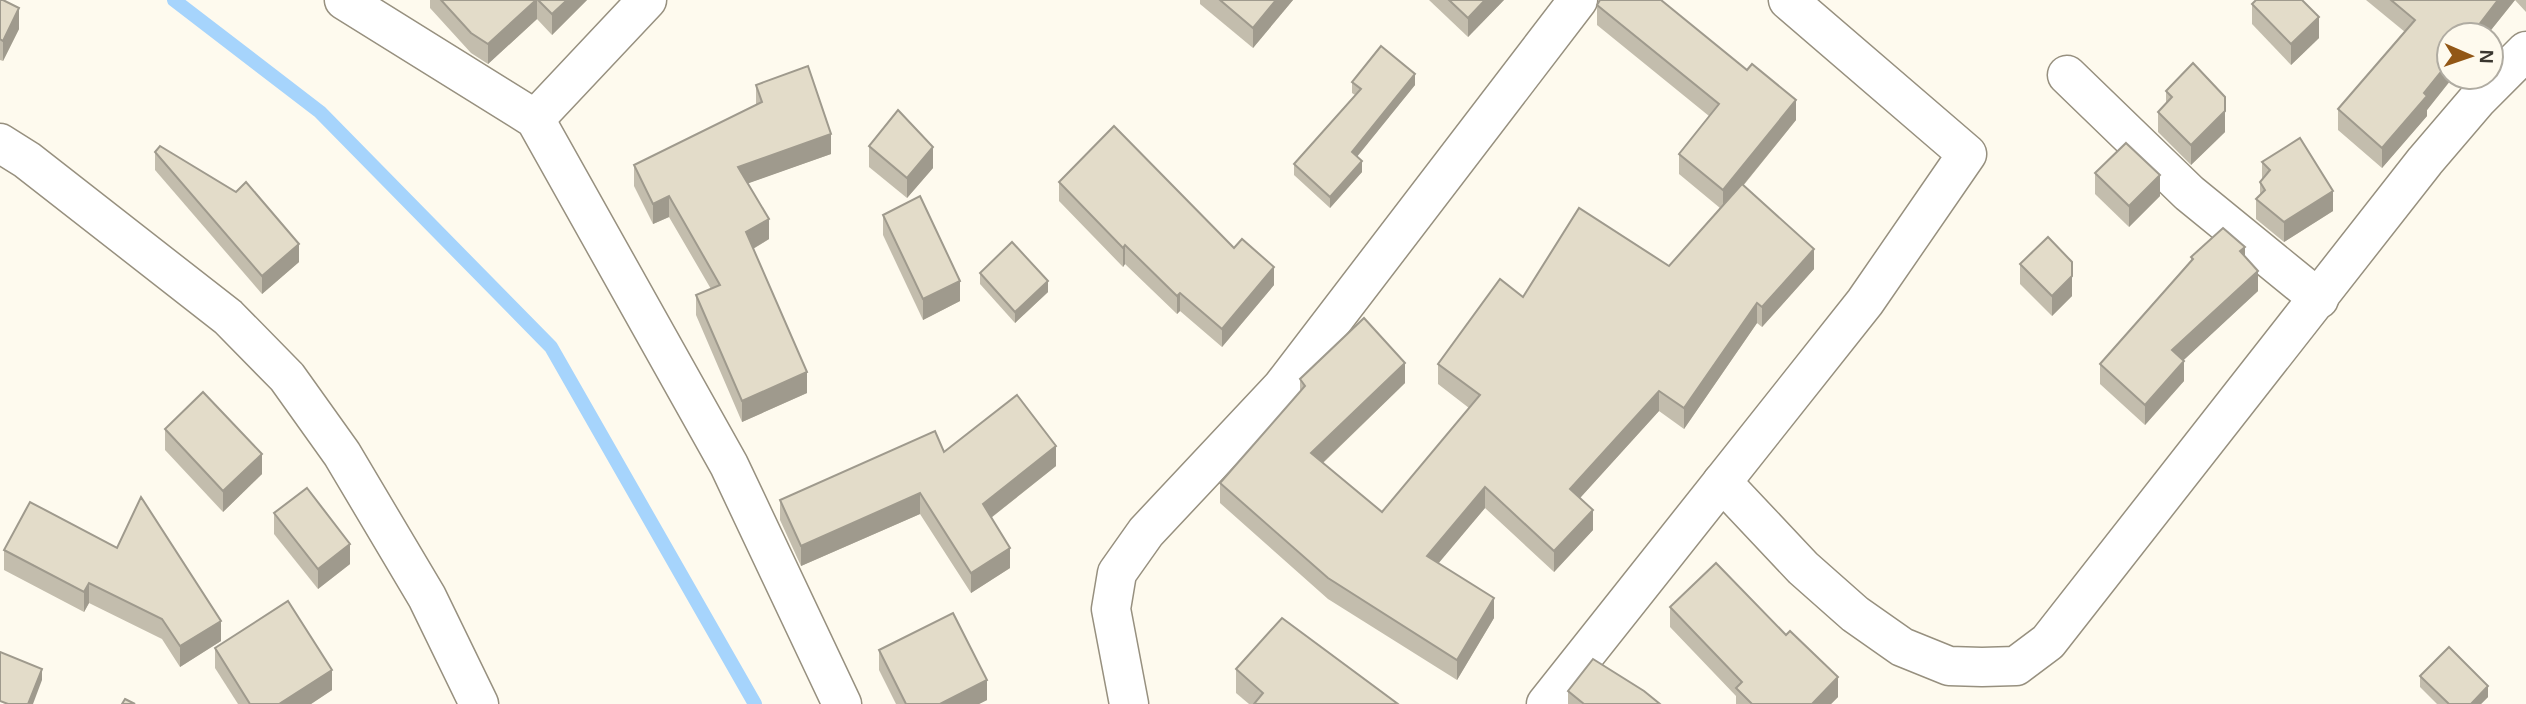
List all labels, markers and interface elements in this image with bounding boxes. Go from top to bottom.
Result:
north arrow [2435,21,2505,91]
text: N [2476,49,2497,64]

